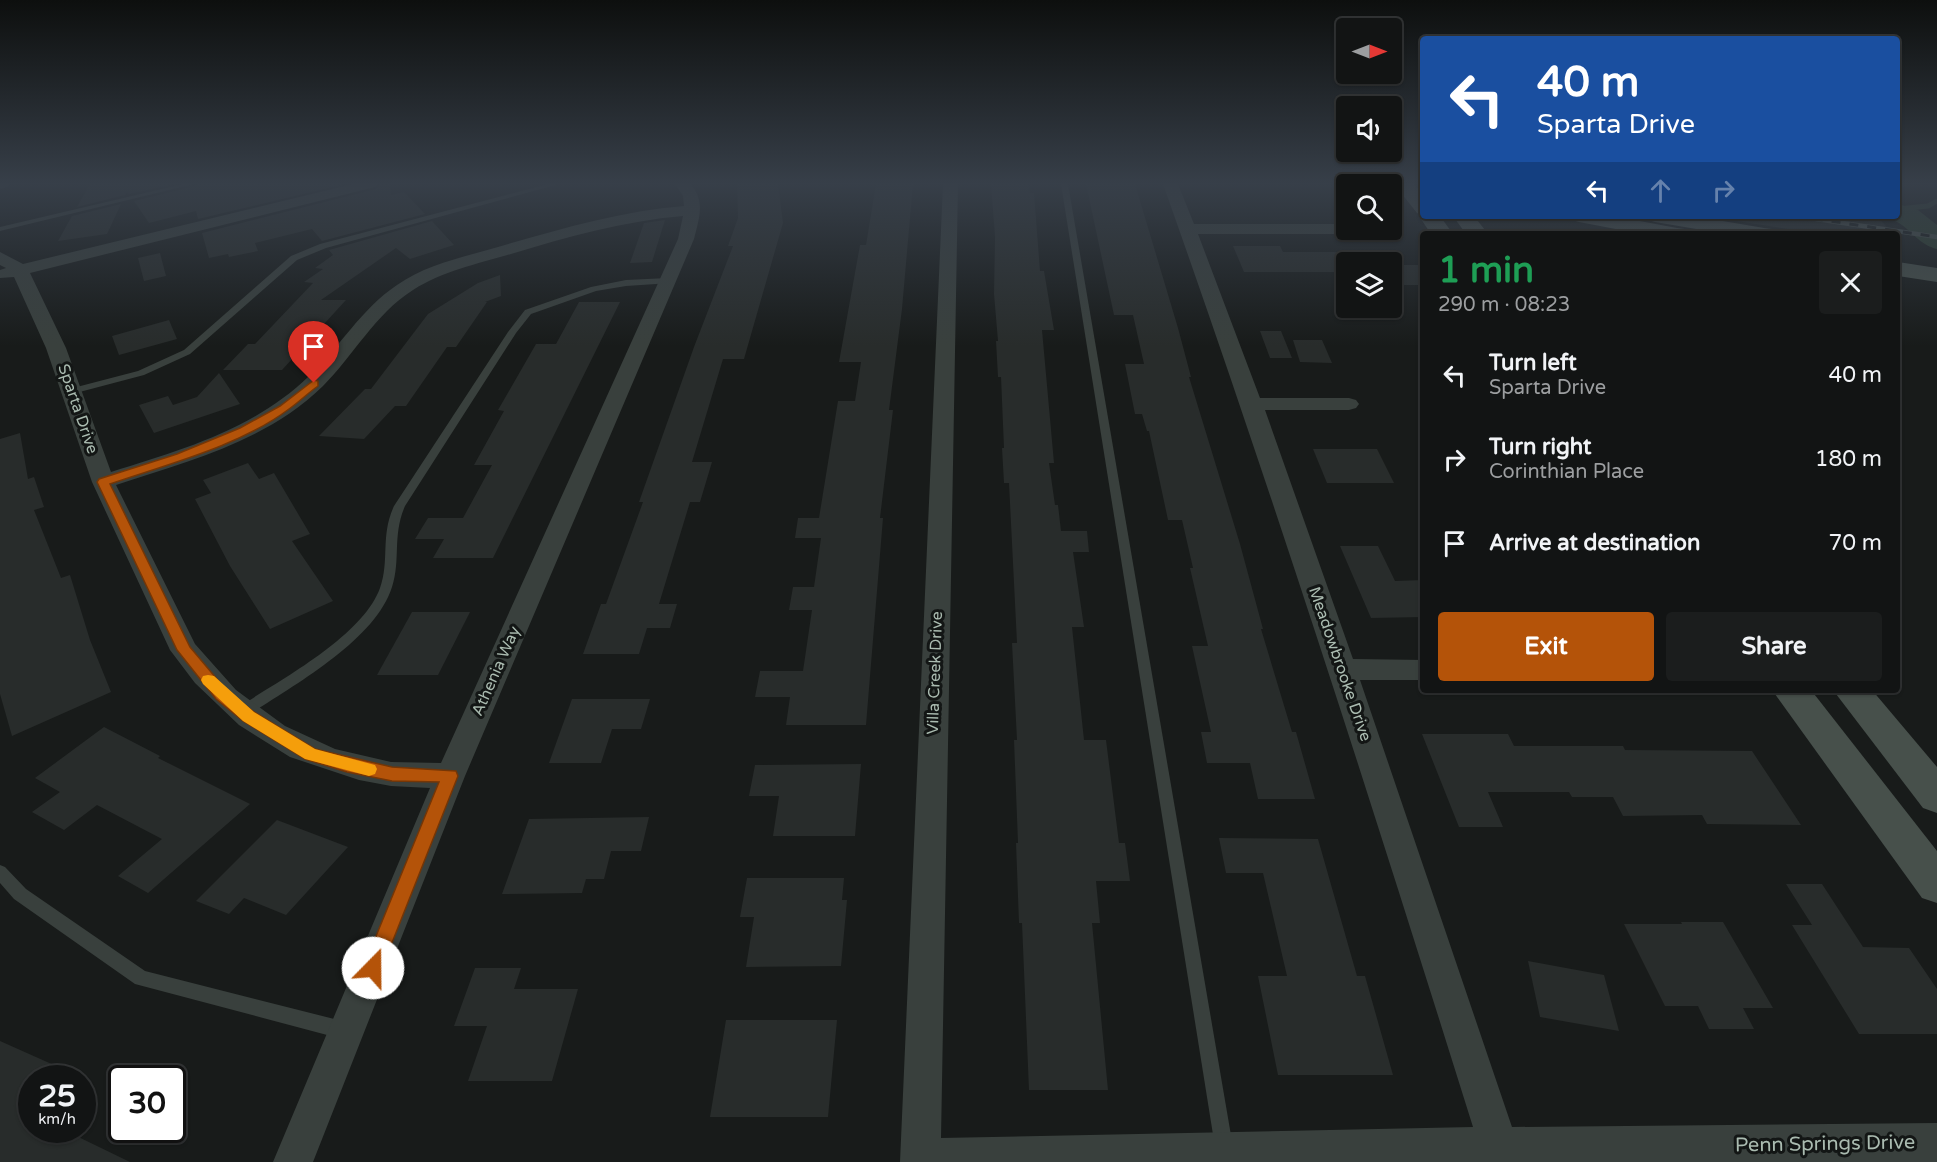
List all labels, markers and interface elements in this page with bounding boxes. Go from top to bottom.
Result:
north arrow [1336,18,1402,84]
map controls [1336,18,1402,318]
text: 40 m [1537,57,1639,108]
icon: left [1438,60,1516,138]
button: sound [1336,96,1402,162]
text: Sparta Drive [1537,108,1695,141]
button: search [1336,174,1402,240]
icon: left [1581,174,1614,207]
icon: ahead [1644,174,1677,207]
icon: right [1707,174,1740,207]
text: 1 min [1438,249,1534,292]
button: close [1819,251,1882,314]
button: layers [1336,252,1402,318]
text: 290 m · 08:23 [1438,293,1570,317]
pin [288,321,339,383]
icon: arrive [297,330,330,363]
text: Turn left [1489,350,1577,376]
icon: left [1438,359,1471,392]
street label: Sparta Drive [53,361,103,457]
text: 40 m [1828,362,1882,388]
text: Sparta Drive [1489,376,1606,400]
text: Turn right [1489,434,1591,460]
icon: right [1438,443,1471,476]
text: 180 m [1815,446,1882,472]
text: Corinthian Place [1489,460,1644,484]
icon: arrive [1438,527,1471,560]
text: Arrive at destination [1489,530,1700,556]
text: 70 m [1828,530,1882,556]
street label: Meadowbrooke Drive [1304,584,1376,744]
street label: Villa Creek Drive [923,611,947,735]
button: Exit [1438,612,1654,681]
button: Share [1666,612,1882,681]
street label: Athenia Way [467,623,525,719]
position arrow [341,936,405,1000]
speed limit sign: 30 [108,1065,186,1143]
text: 25 [38,1078,76,1115]
text: km/h [38,1110,76,1128]
street label: Penn Springs Drive [1735,1130,1915,1158]

